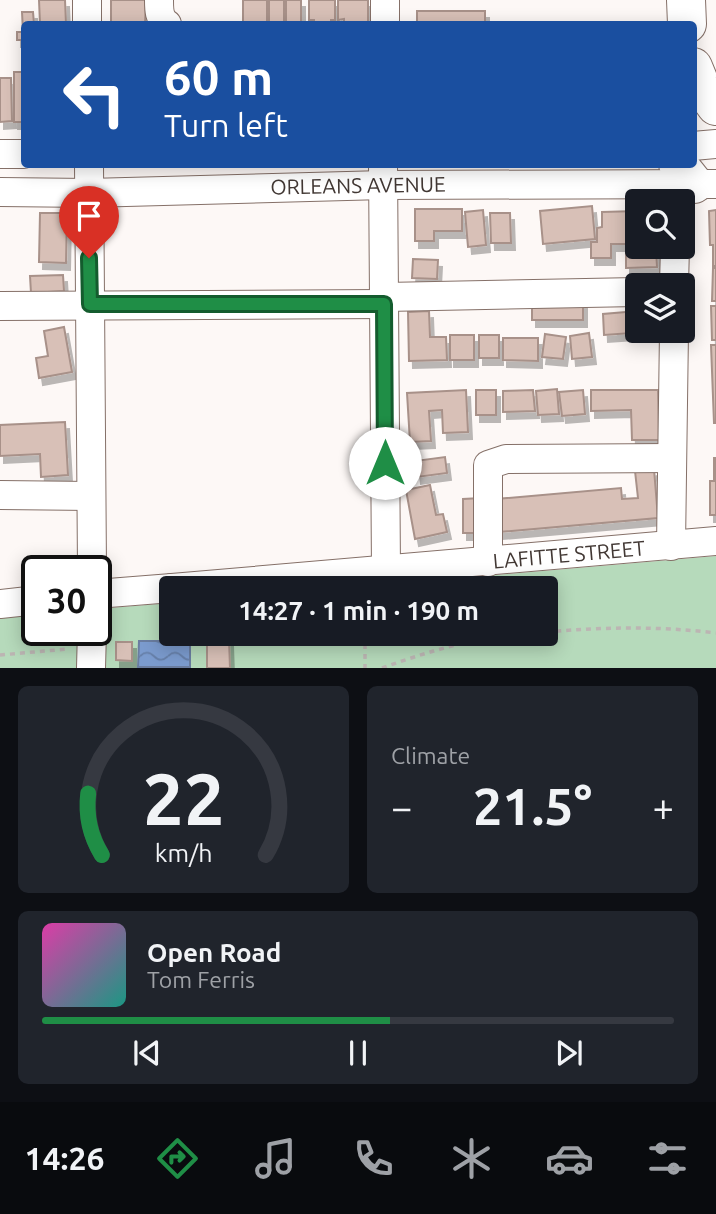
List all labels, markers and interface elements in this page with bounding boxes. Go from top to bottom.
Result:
icon: left [49,49,140,140]
text: 60 m [164,49,273,104]
text: Turn left [164,107,288,143]
street label: ORLEANS AVENUE [270,171,446,199]
pin [59,186,119,258]
map controls [625,189,695,343]
button: search [625,189,695,259]
icon: arrive [70,197,108,235]
button: layers [625,273,695,343]
position arrow [348,426,422,500]
street label: LAFITTE STREET [492,535,646,573]
speed limit sign: 30 [21,555,112,646]
text: 14:27 · 1 min · 190 m [238,596,479,625]
text: Climate [391,743,470,768]
text: 22 [142,758,225,840]
text: 21.5° [473,777,592,835]
text: − [391,786,412,828]
text: + [653,786,674,828]
text: km/h [155,839,212,867]
text: Open Road [147,938,281,967]
text: Tom Ferris [147,967,255,992]
icon: previous [128,1034,166,1072]
icon: pause [339,1034,377,1072]
icon: next [550,1034,588,1072]
icon: directions [153,1134,202,1183]
icon: music [251,1134,300,1183]
icon: phone [349,1134,398,1183]
icon: climate [447,1134,496,1183]
icon: car [545,1134,594,1183]
icon: filters [643,1134,692,1183]
text: 14:26 [24,1140,105,1176]

